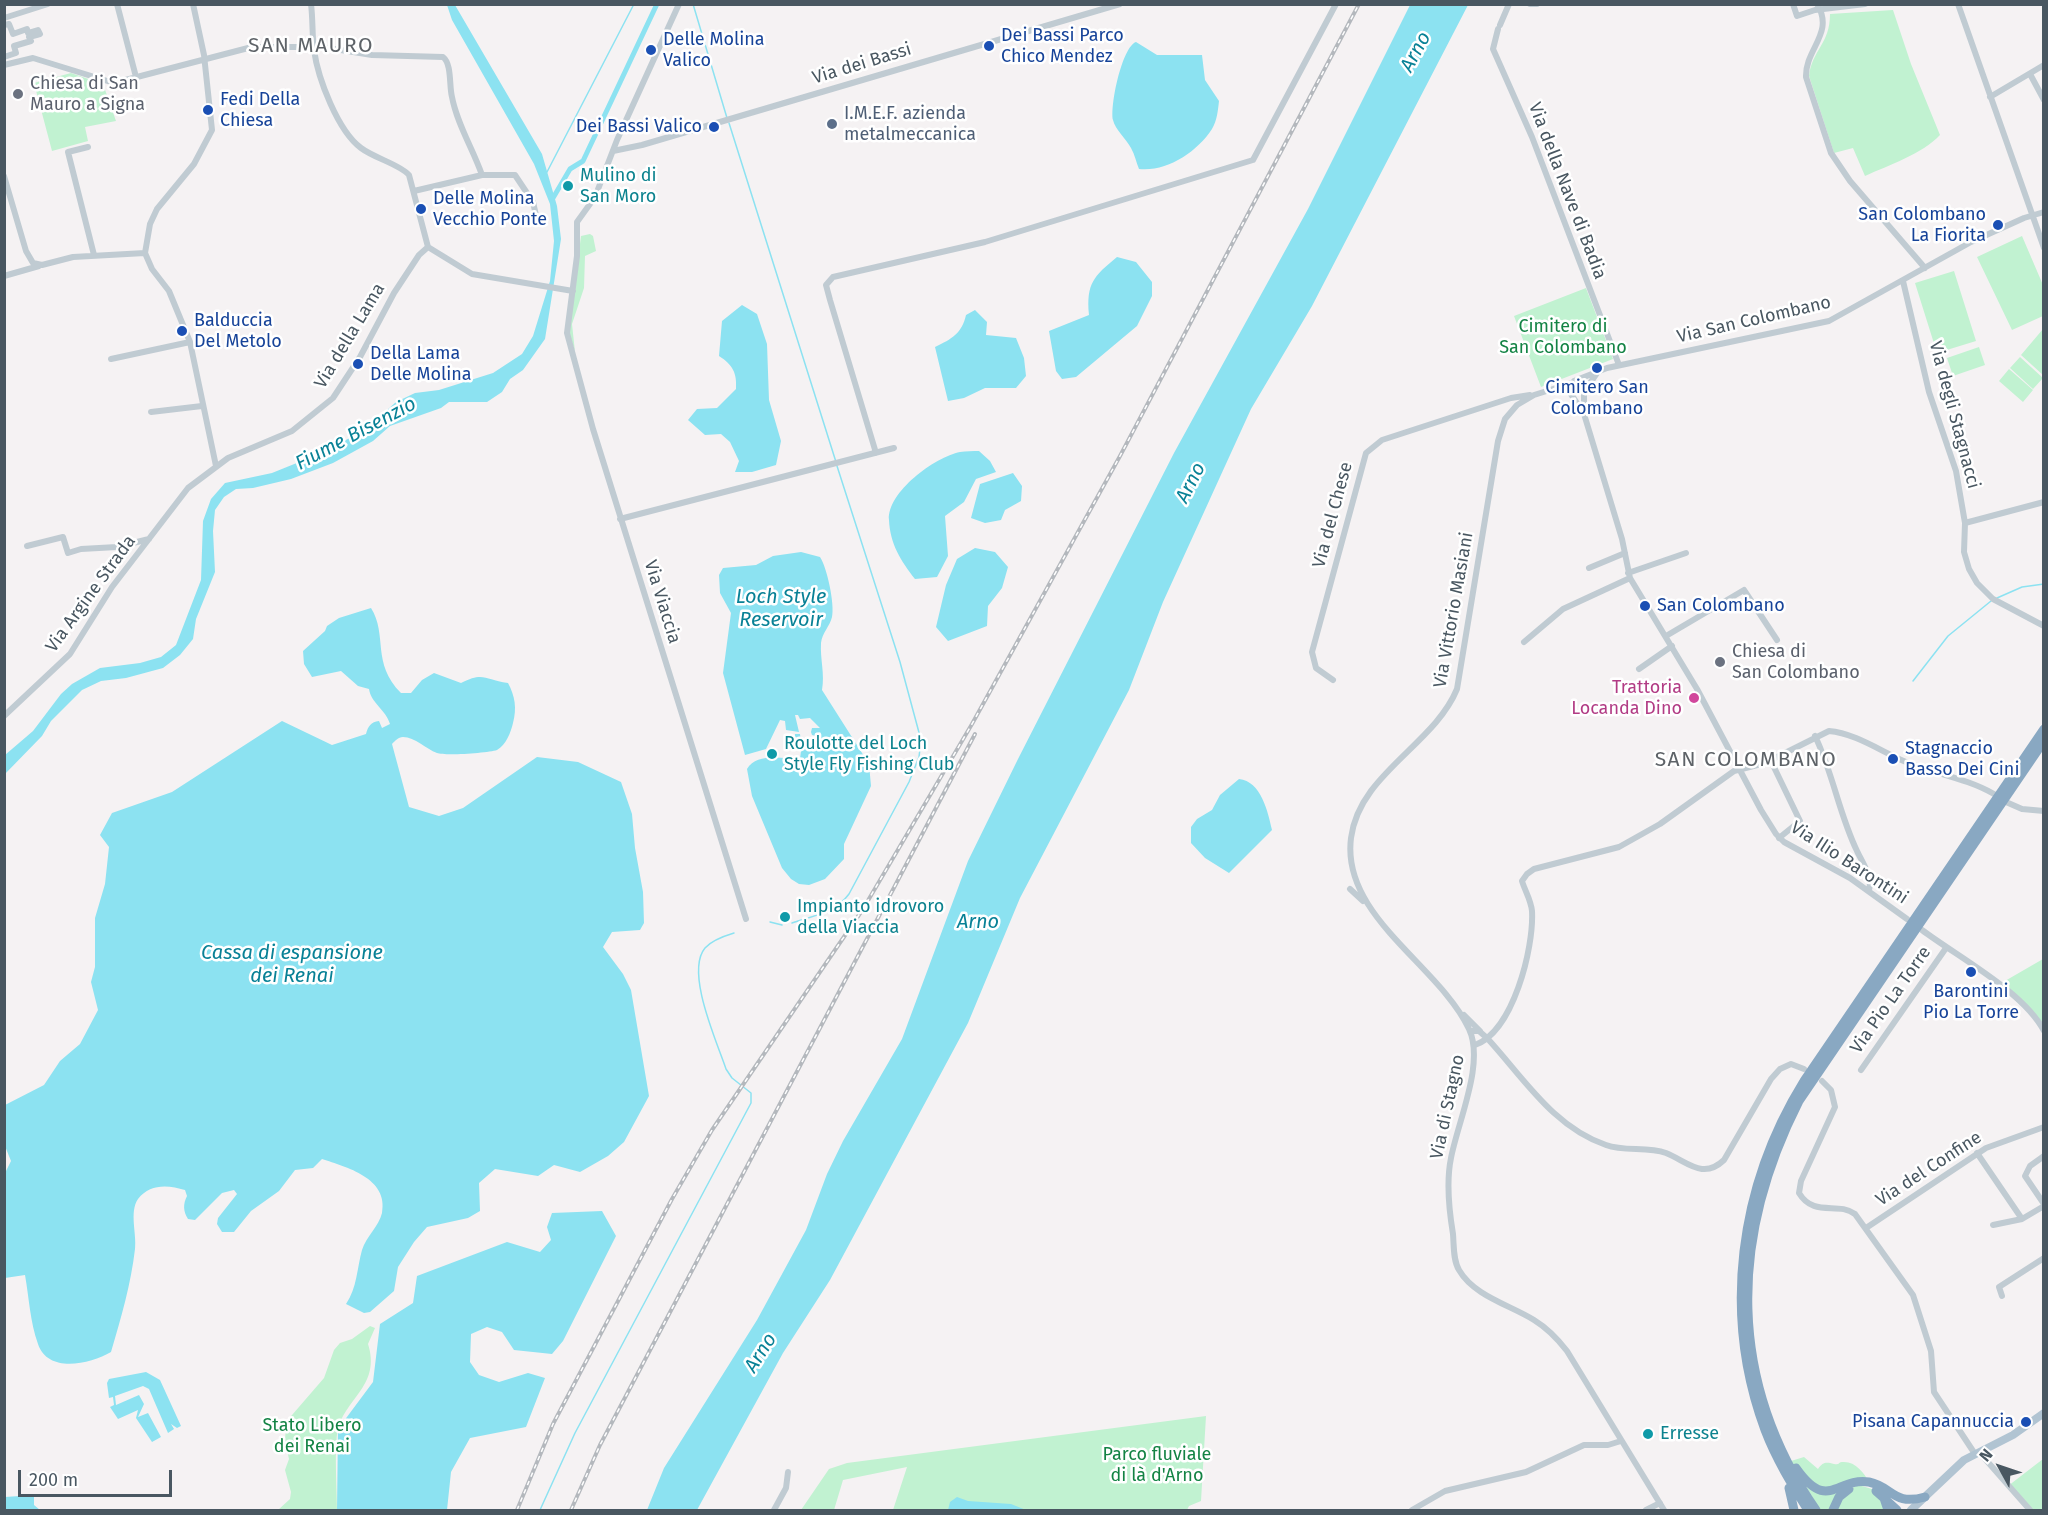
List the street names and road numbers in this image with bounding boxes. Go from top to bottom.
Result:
street label: Via dei Bassi [810,39,914,89]
street label: Via della Nave di Badia [1523,100,1611,282]
street label: Via della Lama [310,279,390,393]
street label: Via San Colombano [1675,292,1833,348]
street label: Via degli Stagnacci [1924,339,1984,491]
street label: Via del Chese [1308,460,1358,570]
street label: Via Vittorio Masiani [1430,530,1478,690]
street label: Via Argine Strada [41,531,141,657]
street label: Via Viaccia [639,558,685,646]
street label: Via Ilio Barontini [1786,817,1912,909]
street label: Via Pio La Torre [1846,942,1936,1058]
street label: Via di Stagno [1426,1053,1470,1161]
street label: Via del Confine [1872,1127,1986,1211]

